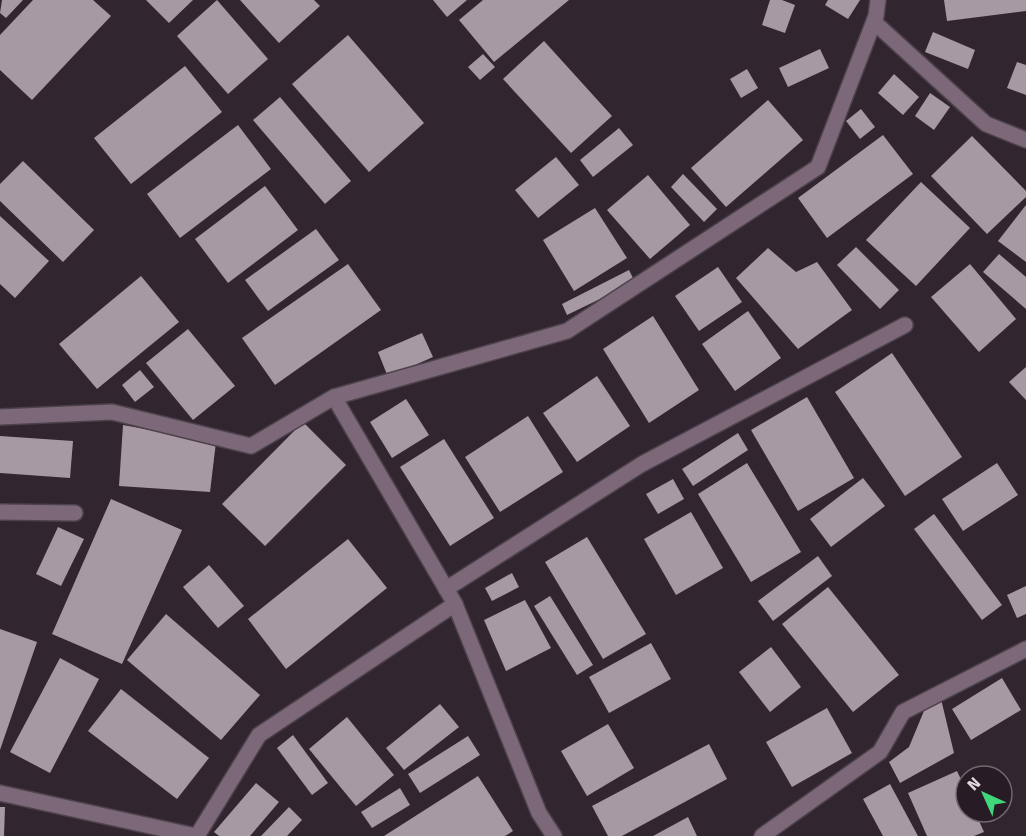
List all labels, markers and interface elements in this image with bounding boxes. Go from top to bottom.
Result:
north arrow [954,764,1014,824]
text: N [963,773,984,794]

